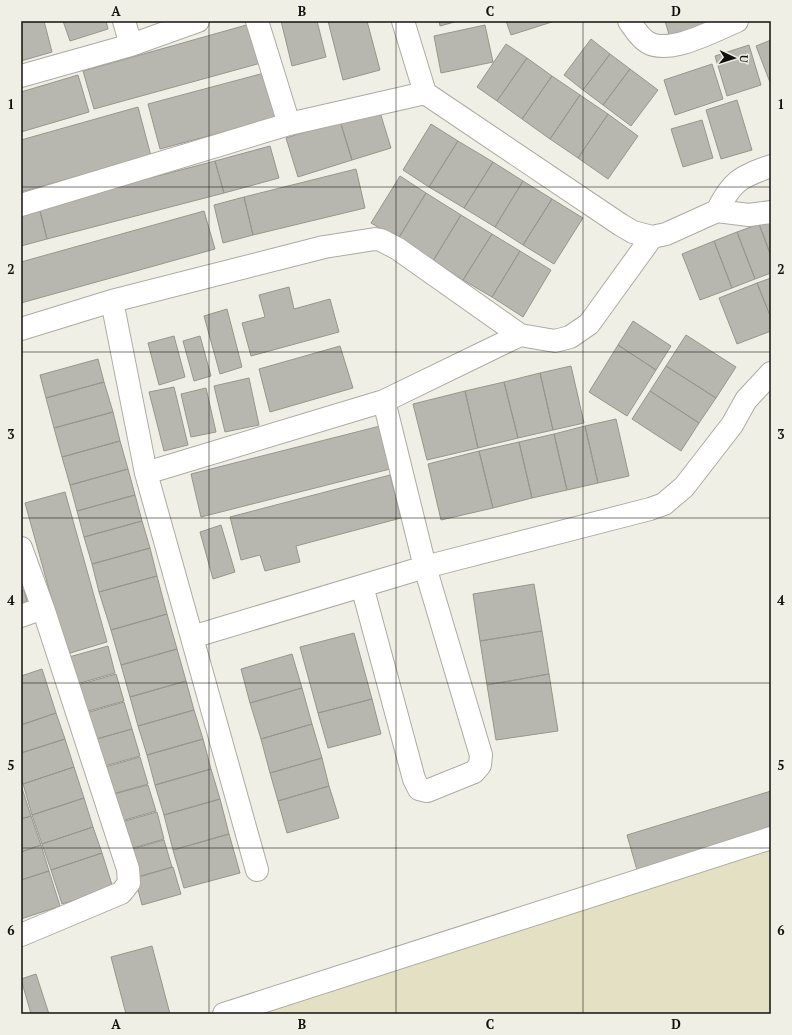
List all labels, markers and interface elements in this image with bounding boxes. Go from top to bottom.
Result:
text: A [111,2,121,20]
text: B [298,2,306,20]
text: C [486,2,494,20]
text: D [671,2,681,20]
north arrow [714,38,754,78]
text: U [737,54,751,63]
text: 1 [7,95,15,113]
text: 1 [777,95,785,113]
text: 2 [7,260,15,278]
text: 2 [777,260,785,278]
text: 3 [7,425,15,443]
text: 3 [777,425,785,443]
text: 4 [7,591,15,609]
text: 4 [777,591,785,609]
text: 5 [7,756,15,774]
text: 5 [777,756,785,774]
text: 6 [7,921,15,939]
text: 6 [777,921,785,939]
text: A [111,1015,121,1033]
text: B [298,1015,306,1033]
text: C [486,1015,494,1033]
text: D [671,1015,681,1033]

